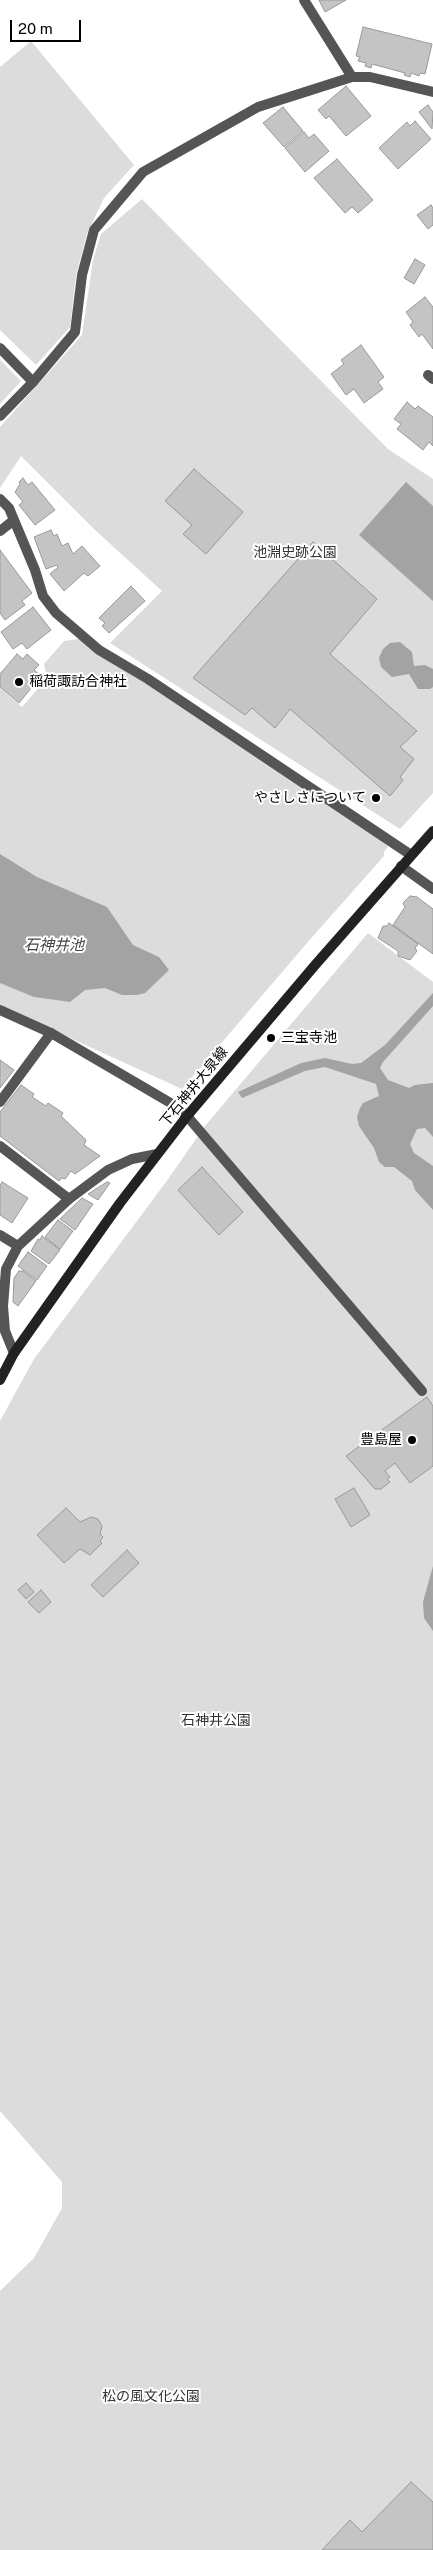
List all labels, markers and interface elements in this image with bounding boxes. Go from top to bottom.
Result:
scale bar [12,10,84,42]
text: 20 m [18,20,53,37]
park label: 池淵史跡公園 [253,545,337,561]
place label: 稲荷諏訪合神社 [29,674,127,690]
marker: 稲荷諏訪合神社 [13,676,25,688]
place label: やさしさについて [254,790,366,806]
marker: やさしさについて [370,792,382,804]
water label: 石神井池 [24,936,84,954]
place label: 三宝寺池 [281,1030,337,1046]
marker: 三宝寺池 [265,1032,277,1044]
street label: 下石神井大泉線 [157,1044,231,1130]
place label: 豊島屋 [360,1432,402,1448]
marker: 豊島屋 [406,1434,418,1446]
park label: 石神井公園 [181,1713,251,1729]
park label: 松の風文化公園 [102,2389,200,2405]

